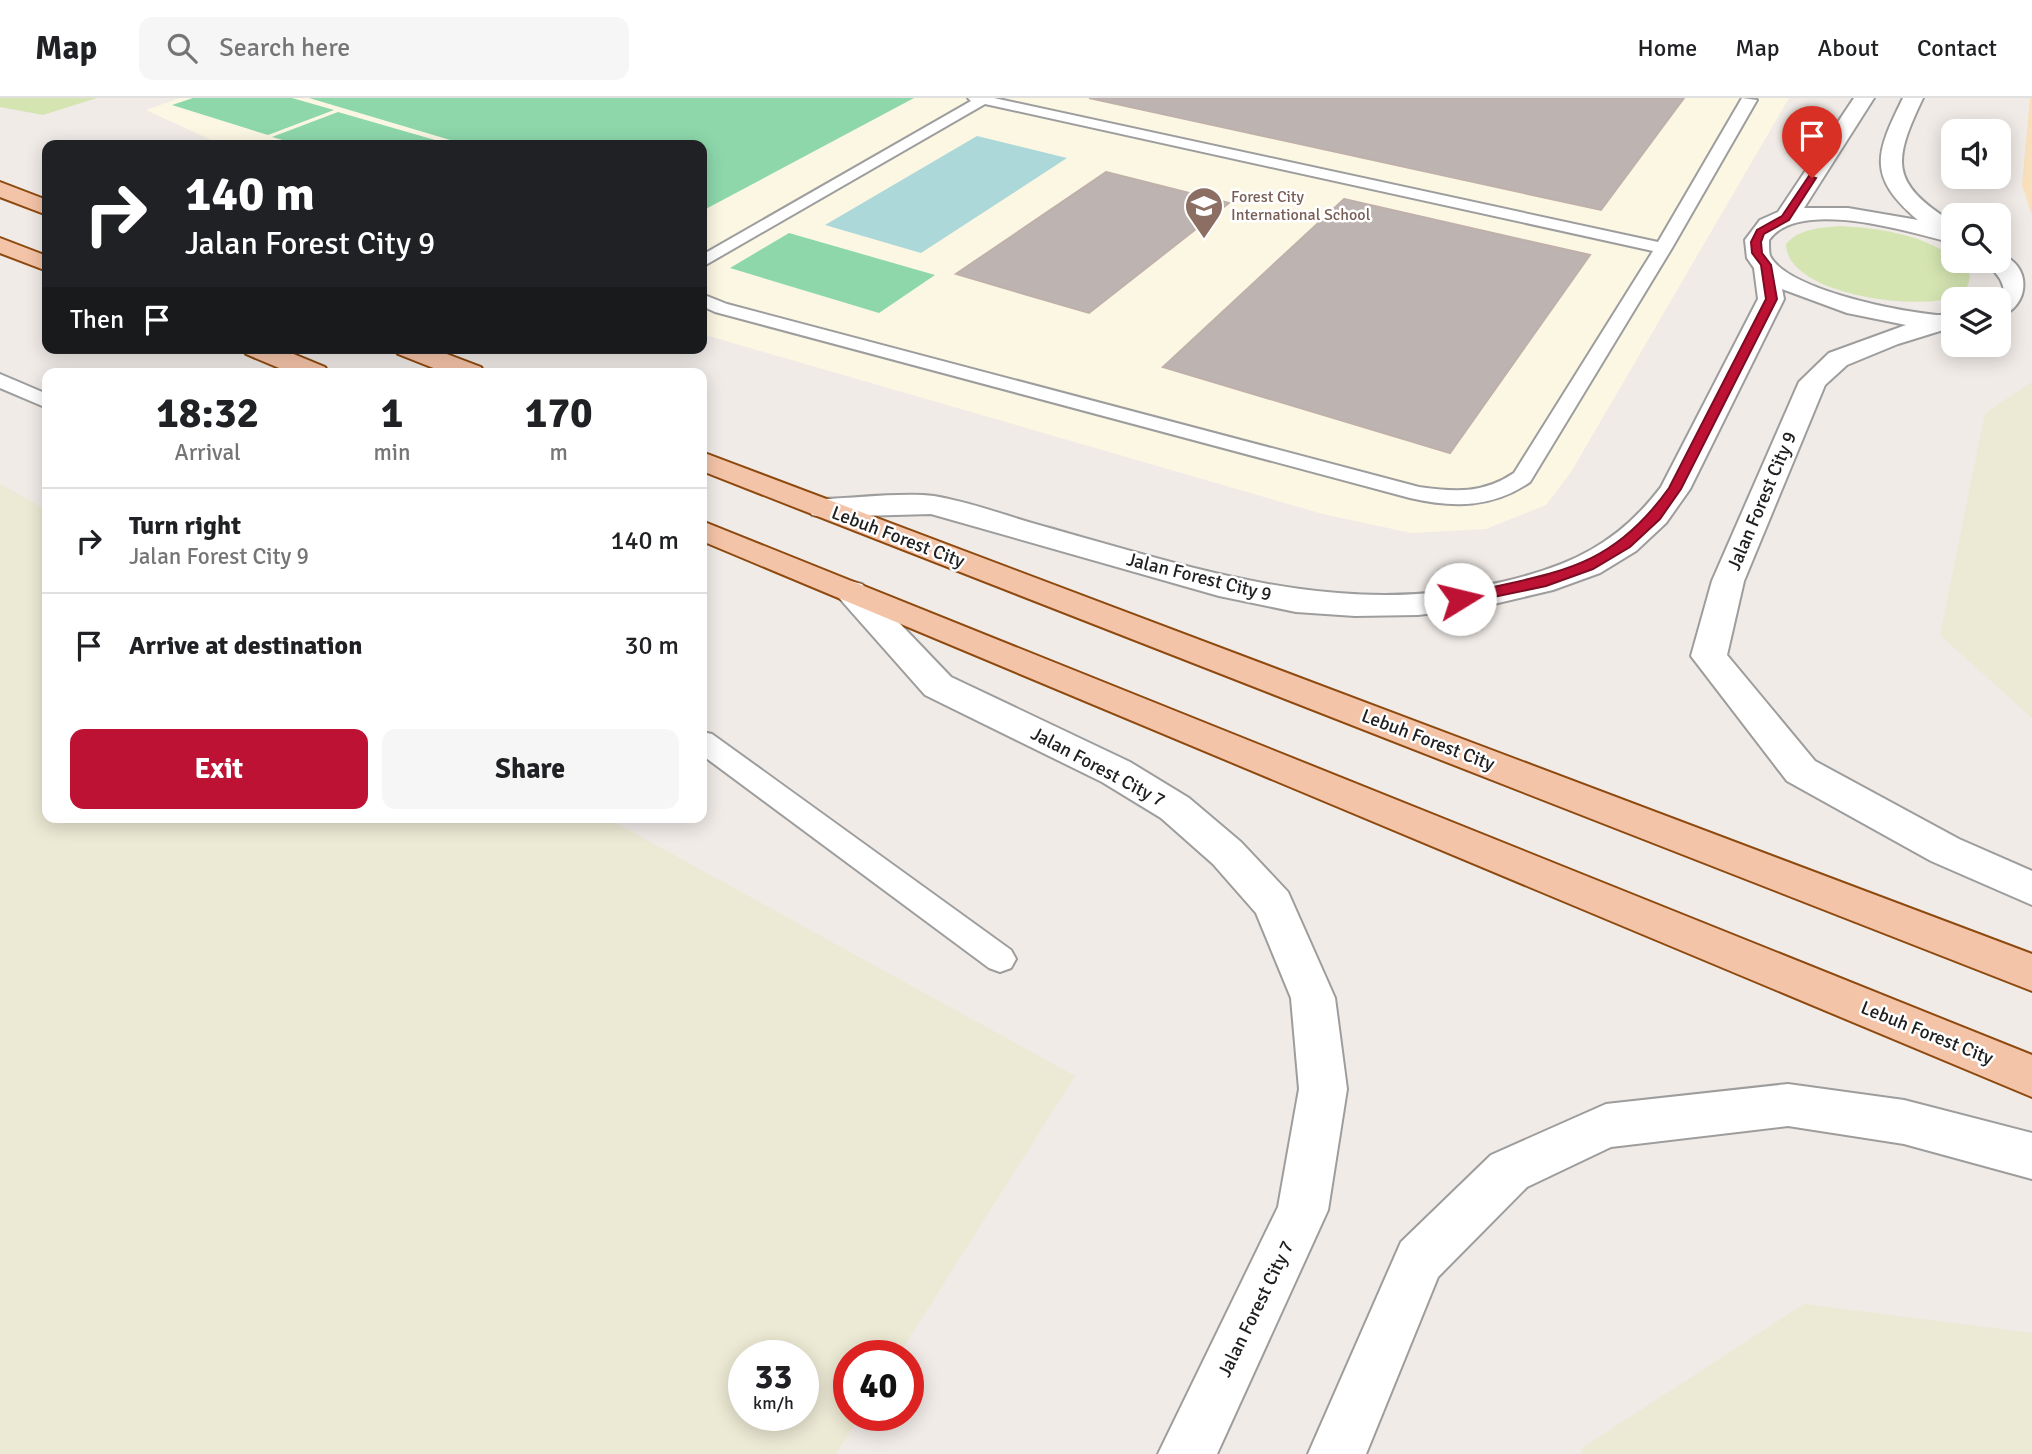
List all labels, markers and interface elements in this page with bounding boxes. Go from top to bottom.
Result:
search box [139,17,629,80]
text: Map [35,28,97,69]
icon: search [163,29,201,67]
text: Search here [219,32,350,64]
text: Home [1637,33,1697,63]
text: Map [1735,33,1780,63]
text: About [1818,33,1879,63]
text: Contact [1917,33,1997,63]
pin [1782,106,1842,178]
icon: arrive [1793,117,1831,155]
map controls [1941,119,2011,357]
button: sound [1941,119,2011,189]
text: 140 m [185,164,315,224]
icon: right [70,168,161,259]
school or university icon: Forest City International School [1183,185,1225,240]
place label: Forest City International School [1231,187,1371,225]
button: search [1941,203,2011,273]
text: Jalan Forest City 9 [185,224,435,263]
button: layers [1941,287,2011,357]
icon: arrive [138,301,176,339]
text: Then [70,304,124,336]
text: 18:32 [156,388,259,439]
text: 1 [381,388,403,439]
text: 170 [525,388,593,439]
street label: Jalan Forest City 9 [1722,428,1802,574]
text: Arrival [175,438,241,467]
text: min [373,438,411,467]
text: m [550,438,568,467]
street label: Lebuh Forest City [828,501,968,573]
text: Turn right [129,510,241,542]
icon: right [70,522,108,560]
text: 140 m [610,525,679,557]
text: Jalan Forest City 9 [129,542,309,571]
street label: Jalan Forest City 9 [1124,547,1274,607]
position arrow [1423,562,1497,636]
icon: arrive [70,627,108,665]
text: Arrive at destination [129,630,362,662]
text: 30 m [624,630,679,662]
street label: Lebuh Forest City [1358,704,1498,776]
street label: Jalan Forest City 7 [1027,722,1169,812]
button: Exit [70,729,368,809]
button: Share [382,729,679,809]
street label: Lebuh Forest City [1857,996,1997,1070]
street label: Jalan Forest City 7 [1213,1237,1299,1381]
speed limit sign: 40 [833,1340,924,1431]
text: 33 [755,1355,792,1398]
text: km/h [753,1392,794,1414]

